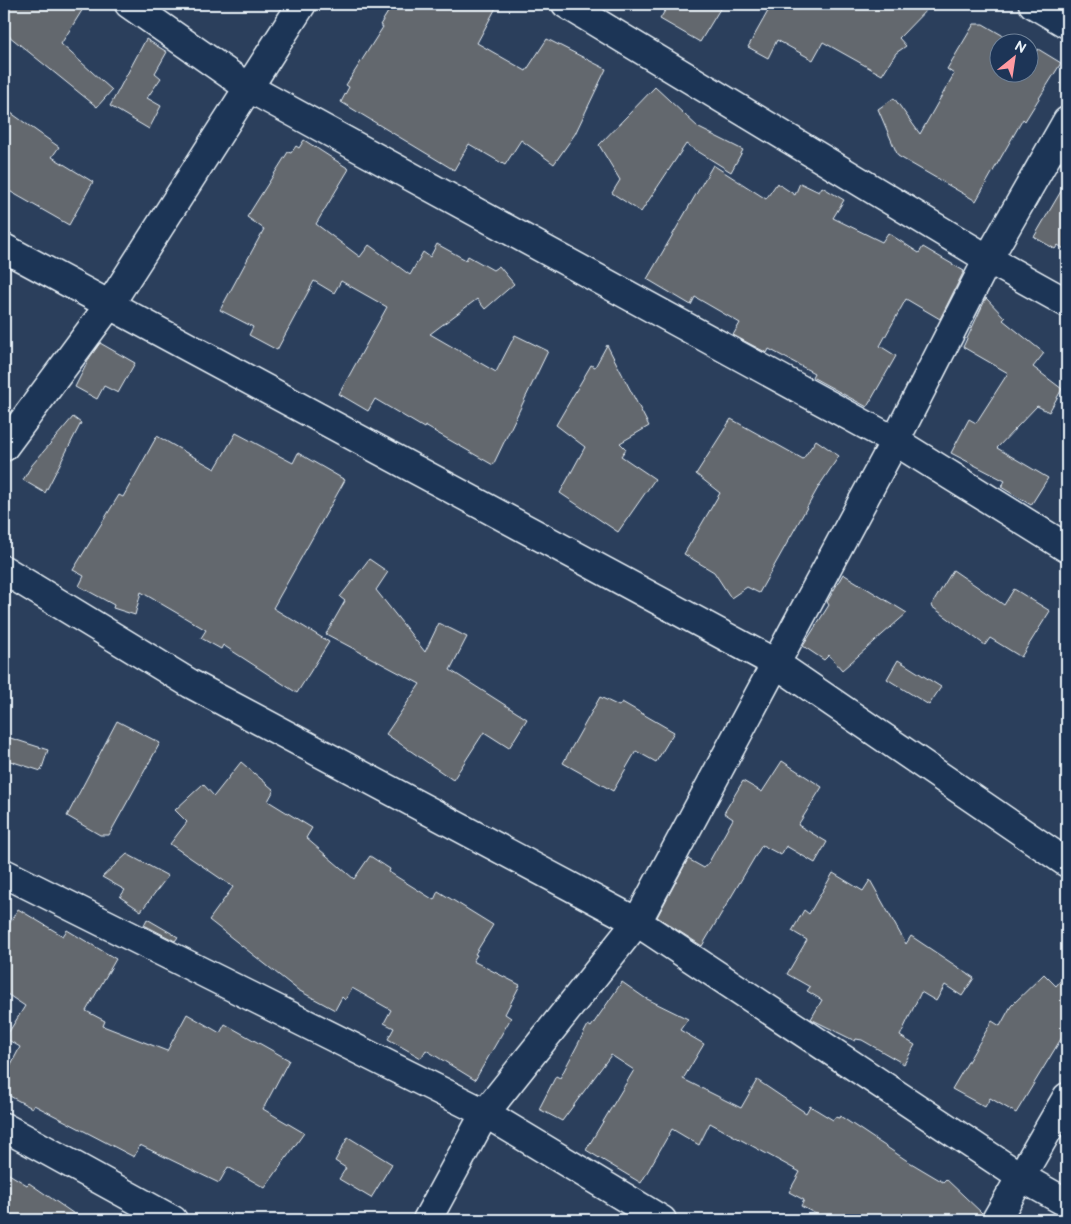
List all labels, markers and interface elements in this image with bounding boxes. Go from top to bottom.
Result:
north arrow [988,32,1038,82]
text: N [1011,37,1029,57]

